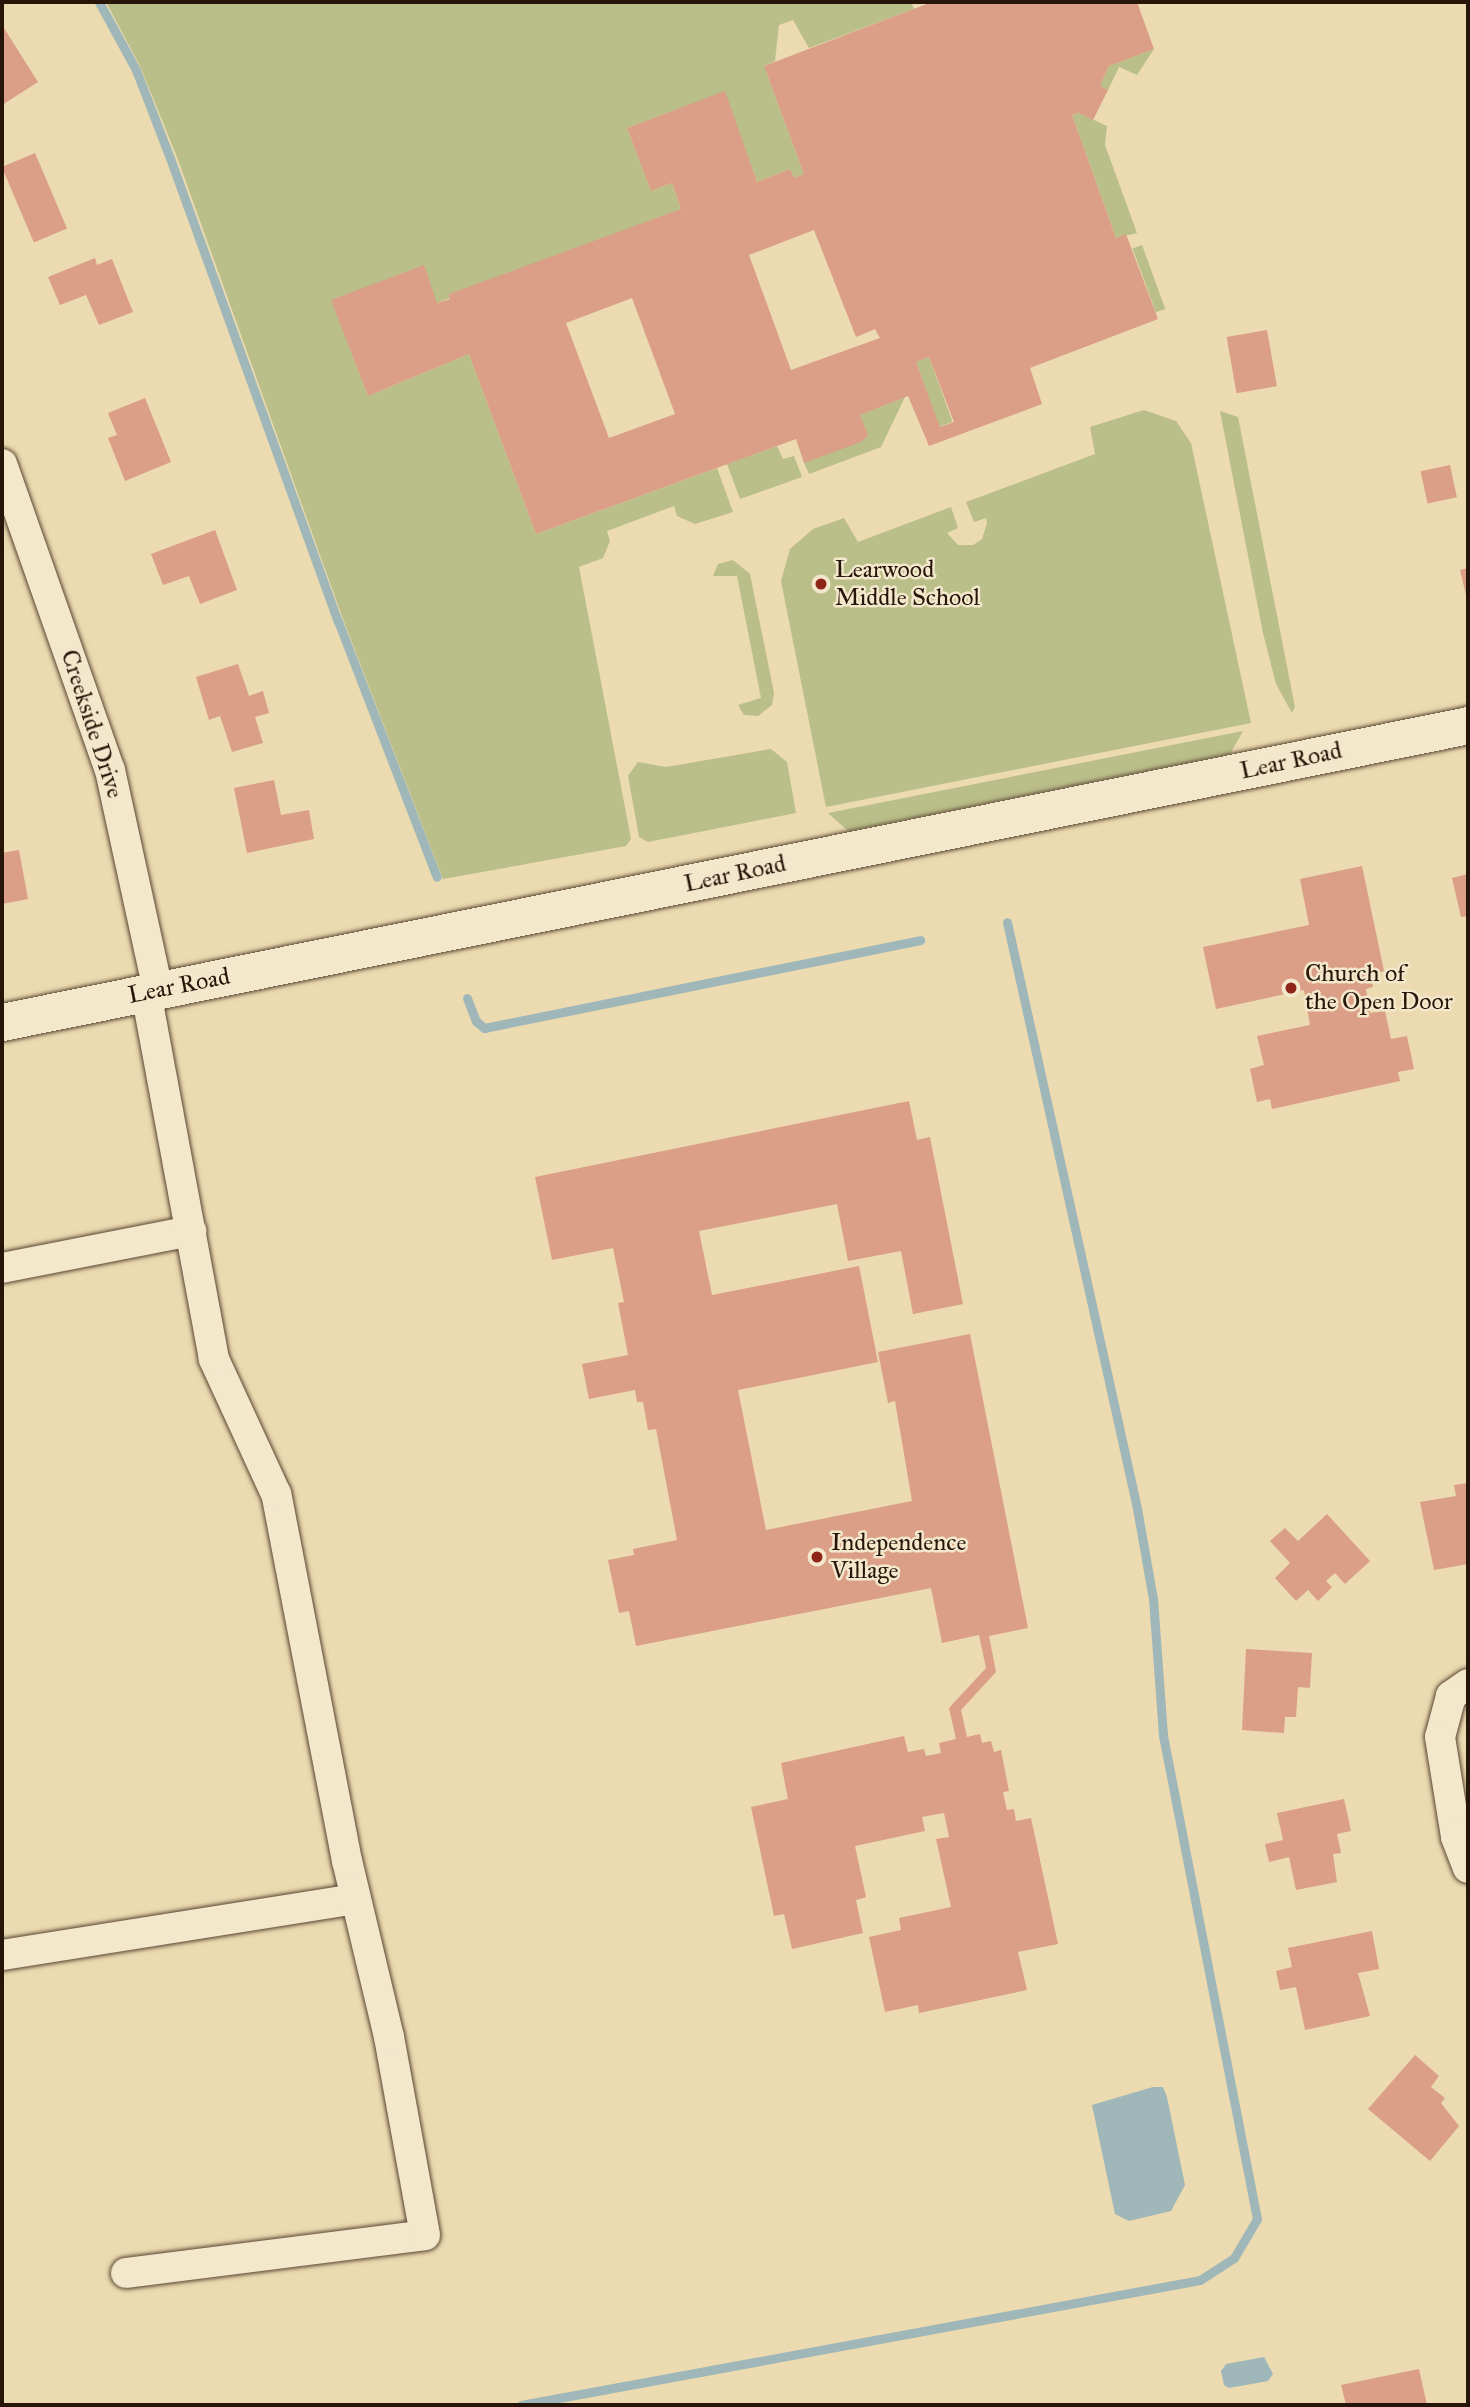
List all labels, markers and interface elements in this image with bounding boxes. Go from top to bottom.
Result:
place label: Learwood Middle School [835,556,980,612]
marker: Learwood Middle School [813,576,829,592]
street label: Creekside Drive [54,646,130,802]
street label: Lear Road [1238,736,1344,786]
street label: Lear Road [682,849,788,899]
place label: Church of the Open Door [1305,960,1453,1016]
street label: Lear Road [126,962,232,1010]
marker: Church of the Open Door [1283,980,1299,996]
place label: Independence Village [831,1529,966,1585]
marker: Independence Village [809,1549,825,1565]

